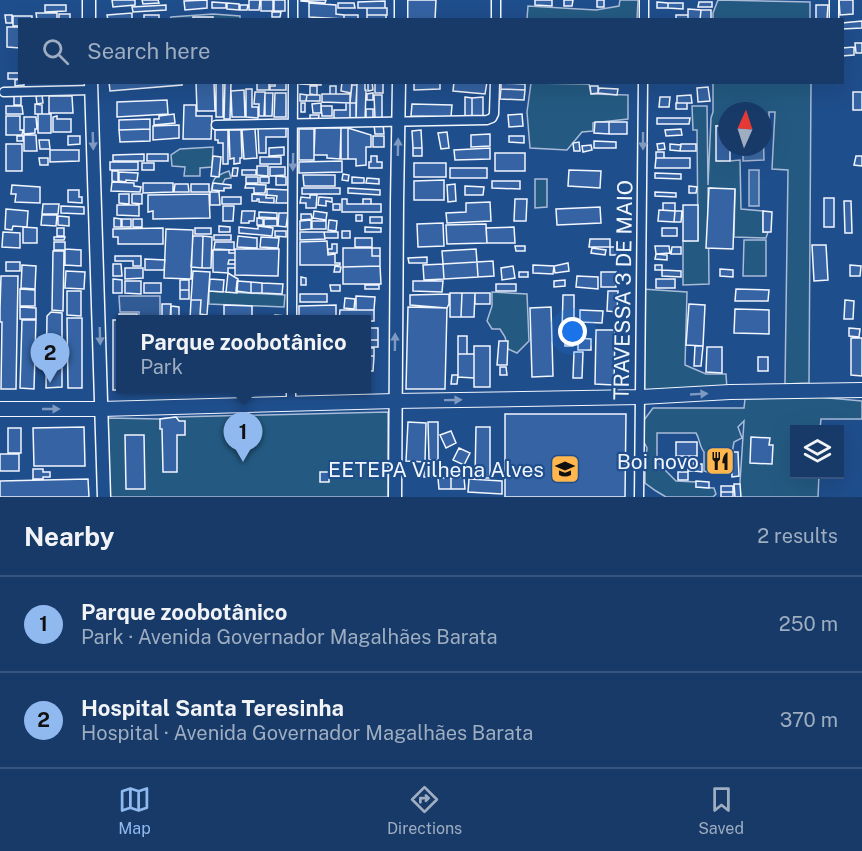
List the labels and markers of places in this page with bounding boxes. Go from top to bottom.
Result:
pin: 2 [31,334,70,383]
pin: 1 [224,412,262,462]
restaurant icon: Boi novo [704,445,736,477]
place label: Boi novo [617,449,699,474]
school or university icon: EETEPA Vilhena Alves [549,453,581,485]
place label: EETEPA Vilhena Alves [328,457,544,482]

